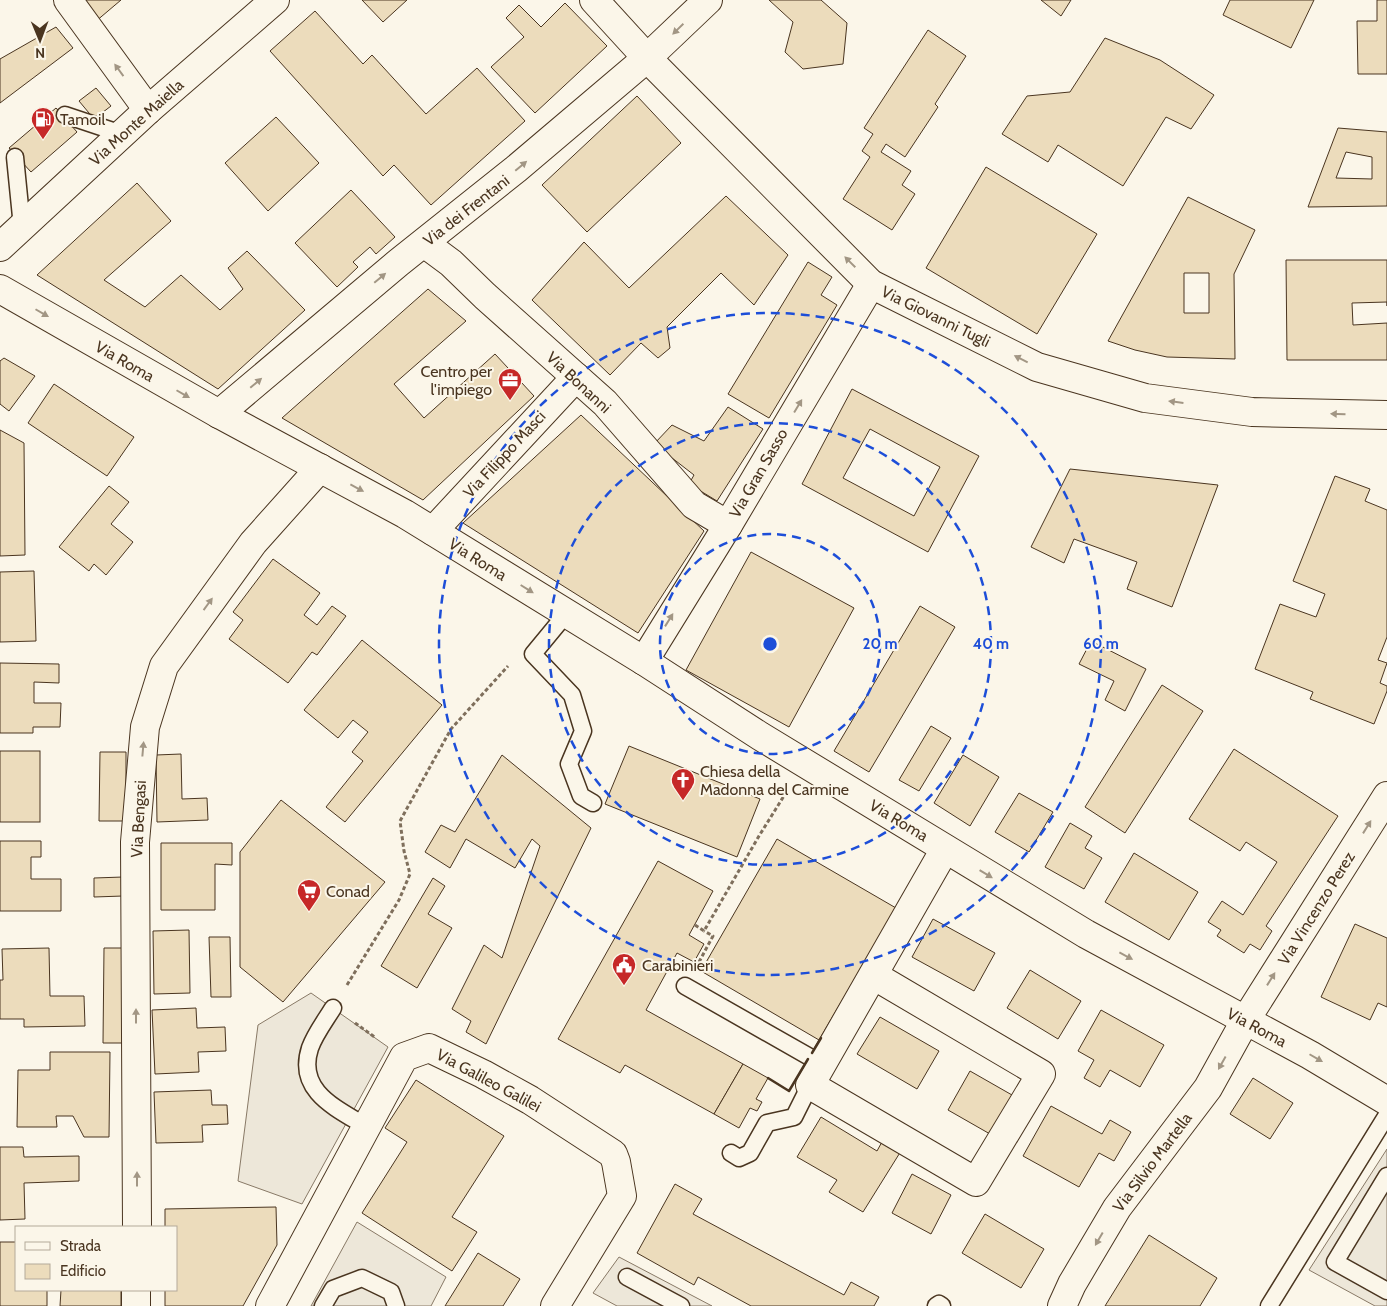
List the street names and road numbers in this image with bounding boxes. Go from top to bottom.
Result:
street label: Via Monte Maiella [85,75,188,170]
street label: Via dei Frentani [419,171,513,250]
street label: Via Giovanni Tugli [878,282,993,351]
street label: Via Roma [92,337,158,386]
street label: Via Bonanni [542,348,615,417]
street label: Via Filippo Masci [459,407,550,502]
street label: Via Gran Sasso [725,425,792,521]
street label: Via Roma [445,534,511,585]
street label: Via Bengasi [127,780,150,858]
street label: Via Roma [866,796,932,845]
street label: Via Vincenzo Perez [1274,848,1359,968]
street label: Via Roma [1224,1004,1290,1051]
street label: Via Galileo Galilei [433,1045,544,1116]
street label: Via Silvio Martella [1109,1109,1196,1216]

